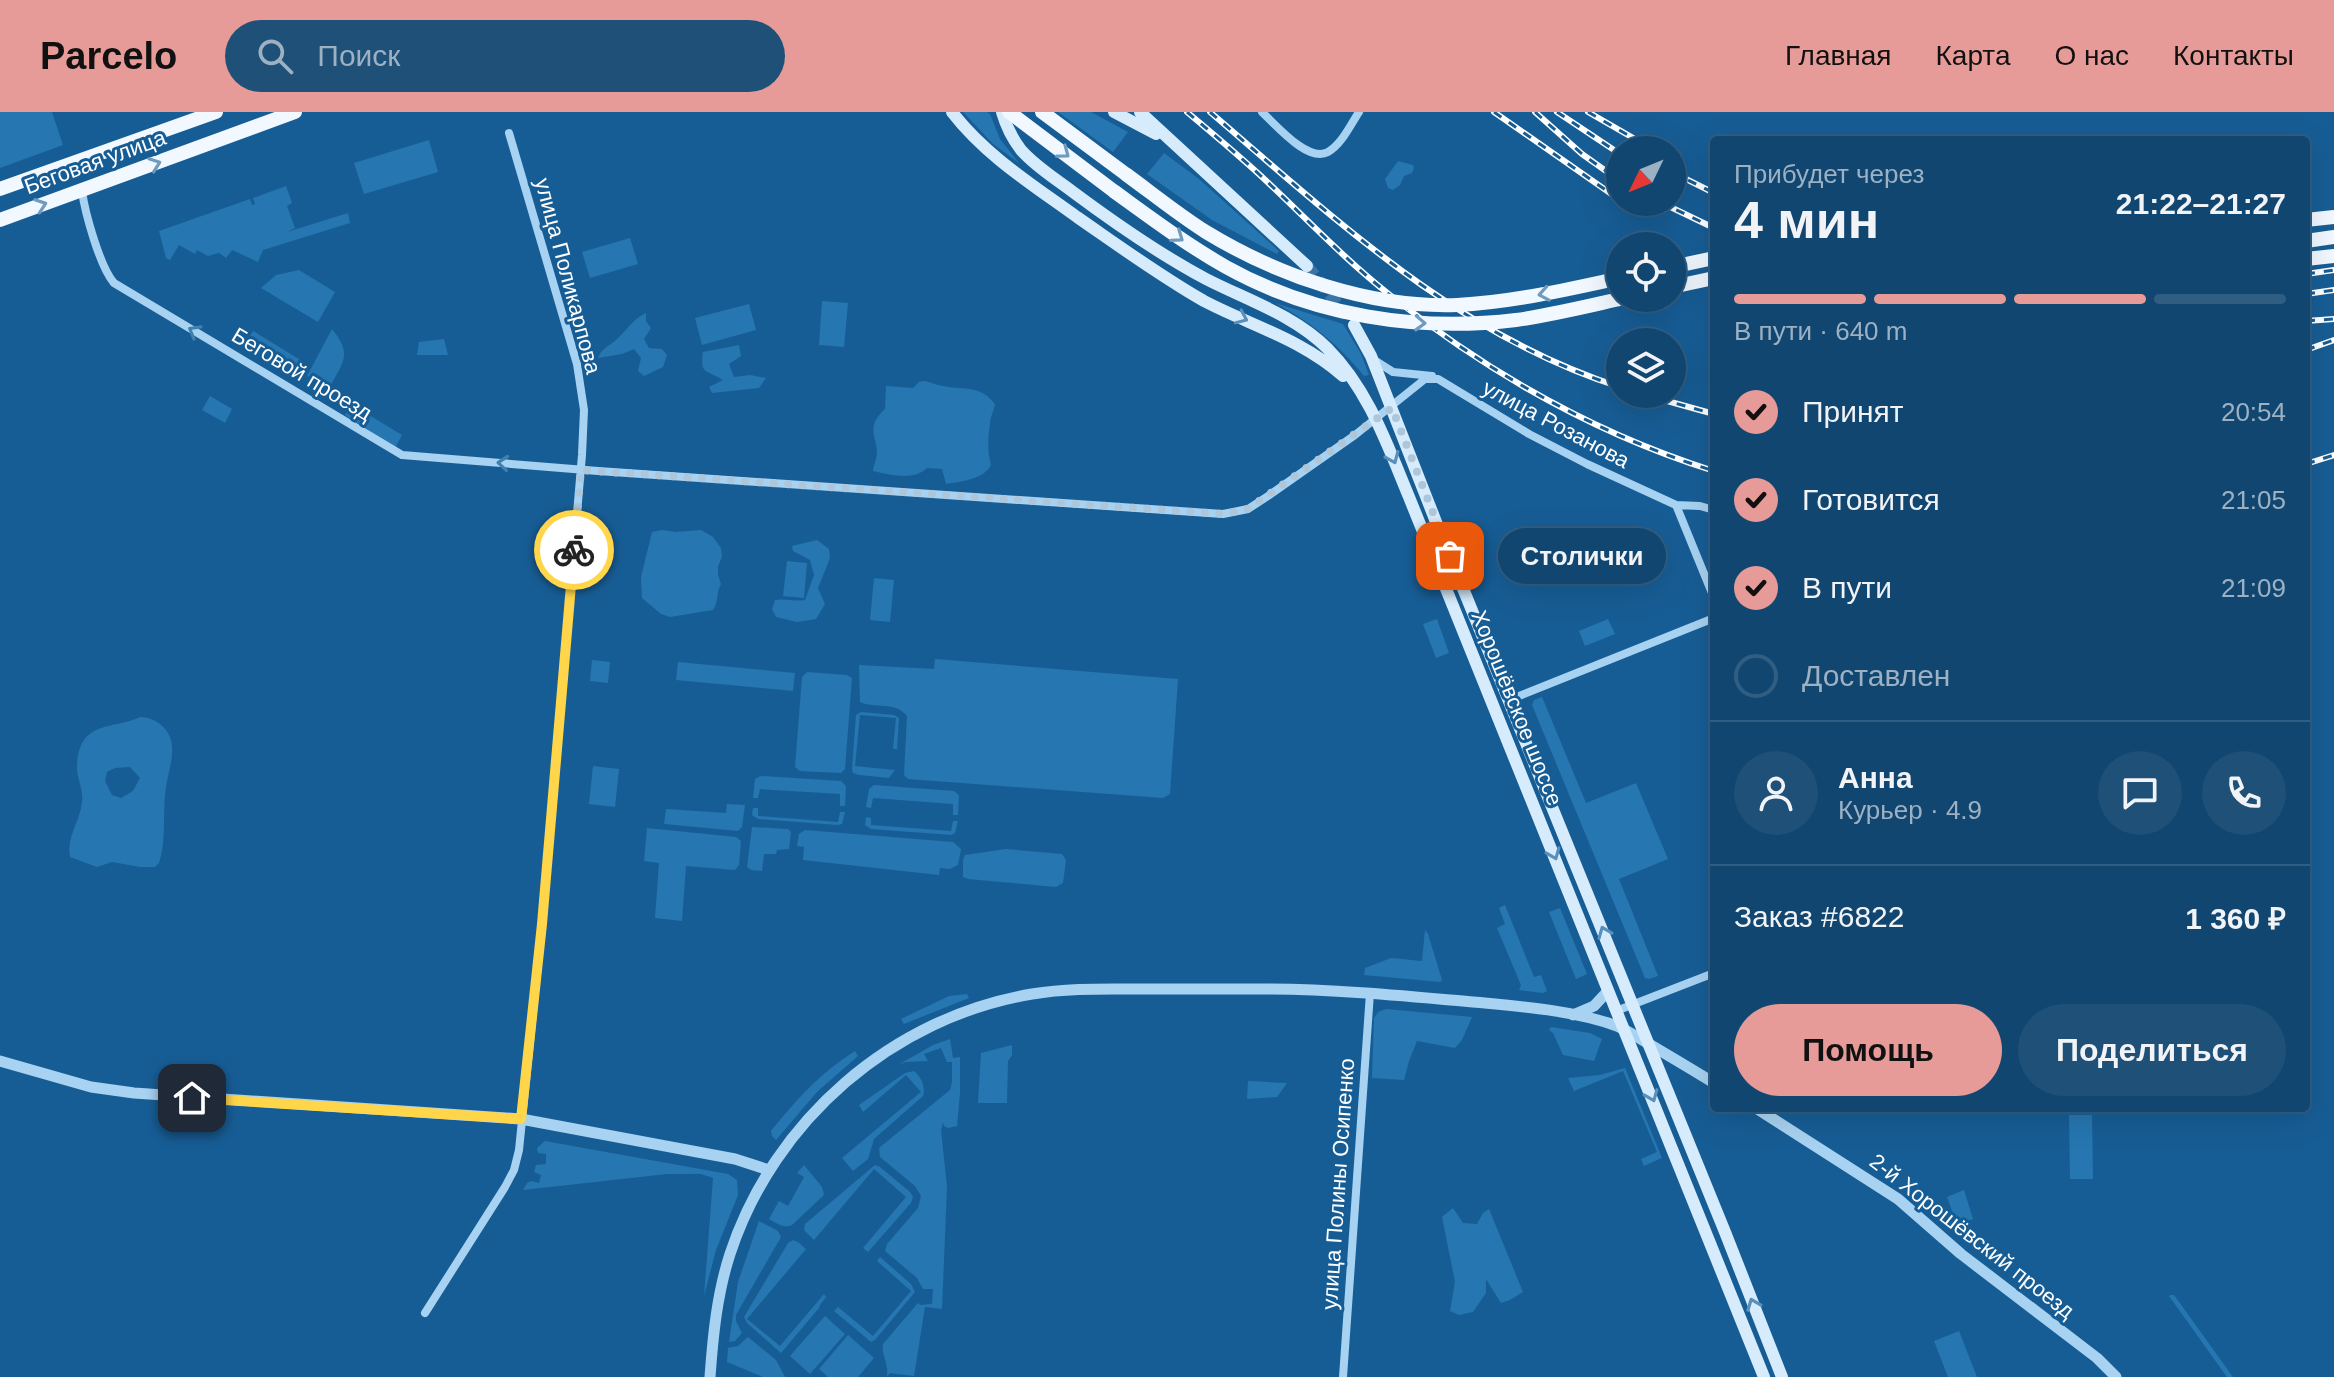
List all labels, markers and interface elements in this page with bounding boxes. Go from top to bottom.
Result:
search box [225,20,785,92]
icon: search [253,34,297,78]
text: Parcelo [40,35,177,77]
text: Поиск [317,39,400,72]
text: Главная [1785,40,1892,71]
text: Карта [1936,40,2010,71]
text: О нас [2054,40,2129,71]
text: Контакты [2173,40,2294,71]
street label: Беговая улица [21,125,170,199]
north arrow [1606,136,1686,216]
map controls [1606,136,1686,408]
one-way arrow [1055,144,1070,158]
one-way arrow [147,157,161,174]
text: Прибудет через [1734,159,1924,189]
street label: улица Поликарпова [530,175,606,377]
text: 21:22–21:27 [2116,187,2286,220]
text: 4 мин [1734,191,1879,249]
one-way arrow [33,199,47,215]
one-way arrow [1169,227,1184,242]
button: locate [1606,232,1686,312]
one-way arrow [1537,284,1550,301]
one-way arrow [1234,309,1248,325]
one-way arrow [1414,314,1427,332]
text: В пути · 640 m [1734,316,1907,346]
street label: Беговой проезд [227,322,377,426]
one-way arrow [188,325,203,341]
button: layers [1606,328,1686,408]
street label: улица Розанова [1478,375,1634,474]
icon: check [1734,390,1778,434]
text: Принят [1802,395,1904,428]
text: 20:54 [2221,397,2286,427]
one-way arrow [1383,450,1399,464]
one-way arrow [496,455,509,472]
icon: check [1734,478,1778,522]
text: Готовится [1802,483,1940,516]
text: 21:05 [2221,485,2286,515]
courier [534,510,614,590]
pin [1416,522,1484,590]
icon: bike [552,528,596,572]
callout: Столички [1498,528,1666,584]
icon: bag [1428,534,1472,578]
text: Столички [1521,541,1644,571]
icon: check [1734,566,1778,610]
text: В пути [1802,571,1892,604]
text: 21:09 [2221,573,2286,603]
street label: Хорошёвское шоссе [1466,607,1568,809]
text: Доставлен [1802,659,1950,692]
button: person [1734,751,1818,835]
button: chat [2098,751,2182,835]
button: phone [2202,751,2286,835]
text: Анна [1838,761,1913,794]
text: Курьер · 4.9 [1838,795,1982,825]
one-way arrow [1545,846,1561,860]
text: Заказ #6822 [1734,900,1904,933]
text: 1 360 ₽ [2185,902,2286,935]
one-way arrow [1597,926,1613,940]
button: Помощь [1734,1004,2002,1096]
button: Поделиться [2018,1004,2286,1096]
street label: улица Полины Осипенко [1317,1057,1359,1311]
pin [158,1064,226,1132]
icon: home [170,1076,214,1120]
one-way arrow [1642,1088,1659,1102]
street label: 2-й Хорошёвский проезд [1865,1148,2079,1324]
one-way arrow [1746,1298,1763,1312]

